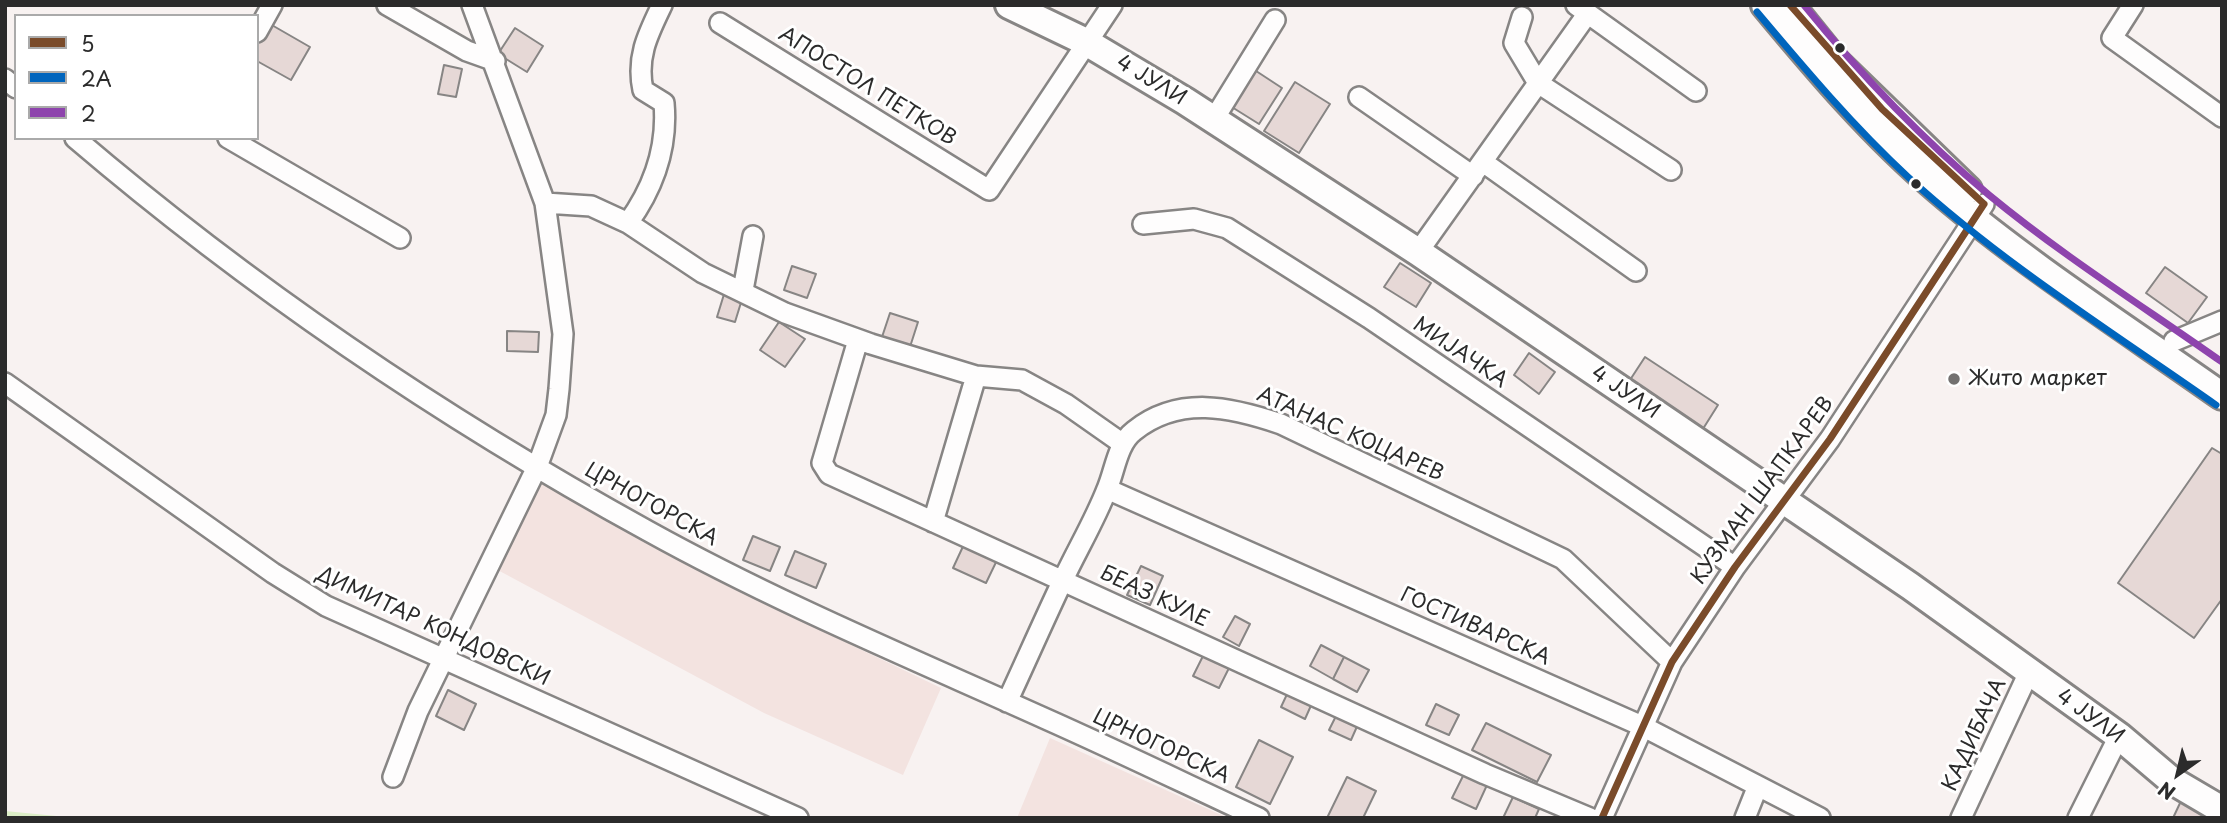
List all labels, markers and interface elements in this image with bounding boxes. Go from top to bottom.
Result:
legend [14,14,259,140]
street label: АПОСТОЛ ПЕТКОВ [774,22,960,152]
text: 5 [81,27,95,59]
unlabelled marker [1833,41,1847,55]
street label: 4 ЈУЛИ [1111,50,1191,112]
text: 2A [81,62,112,94]
text: 2 [81,97,96,129]
unlabelled marker [1909,177,1923,191]
street label: МИЈАЧКА [1408,312,1512,394]
street label: 4 ЈУЛИ [1586,361,1664,425]
place label: Жито маркет [1968,366,2107,392]
marker: Жито маркет [1946,371,1962,387]
street label: АТАНАС КОЦАРЕВ [1253,383,1447,487]
street label: КУЗМАН ШАПКАРЕВ [1686,392,1840,590]
street label: ЦРНОГОРСКА [580,458,722,552]
street label: БЕАЗ КУЛЕ [1096,561,1212,633]
street label: ДИМИТАР КОНДОВСКИ [312,562,554,692]
street label: ГОСТИВАРСКА [1396,583,1554,671]
street label: КАДИБАЧА [1938,675,2012,795]
street label: 4 ЈУЛИ [2051,684,2129,750]
street label: ЦРНОГОРСКА [1088,704,1234,790]
north arrow [2143,739,2213,809]
text: N [2152,776,2180,807]

